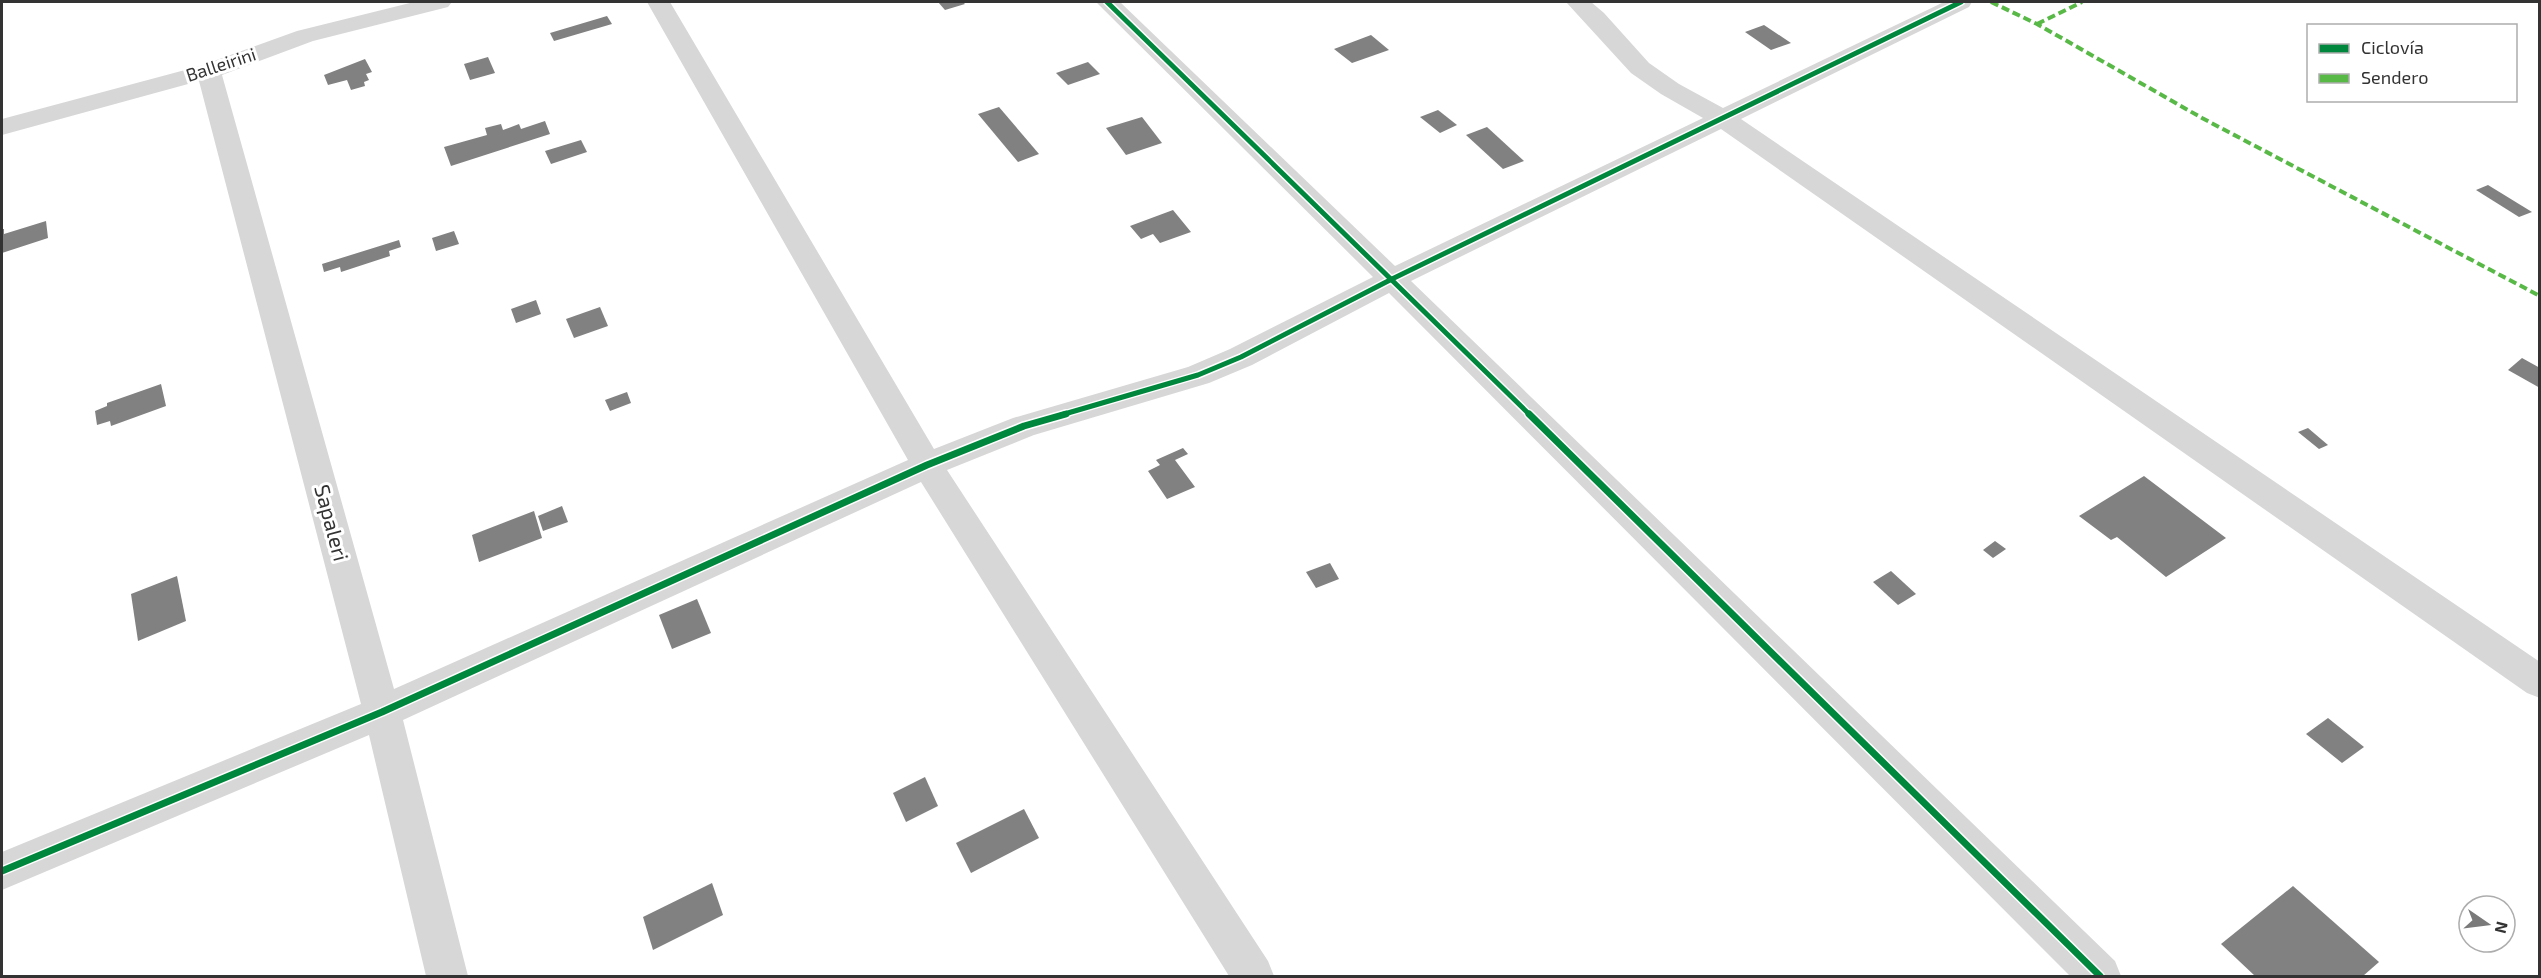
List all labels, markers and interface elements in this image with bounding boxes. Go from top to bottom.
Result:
legend [2307,24,2517,102]
text: Ciclovía [2361,36,2424,58]
street label: Balleirini [183,42,259,86]
text: Sendero [2361,66,2428,88]
street label: Sapaleri [310,482,355,564]
north arrow [2457,894,2517,954]
text: N [2491,920,2513,936]

